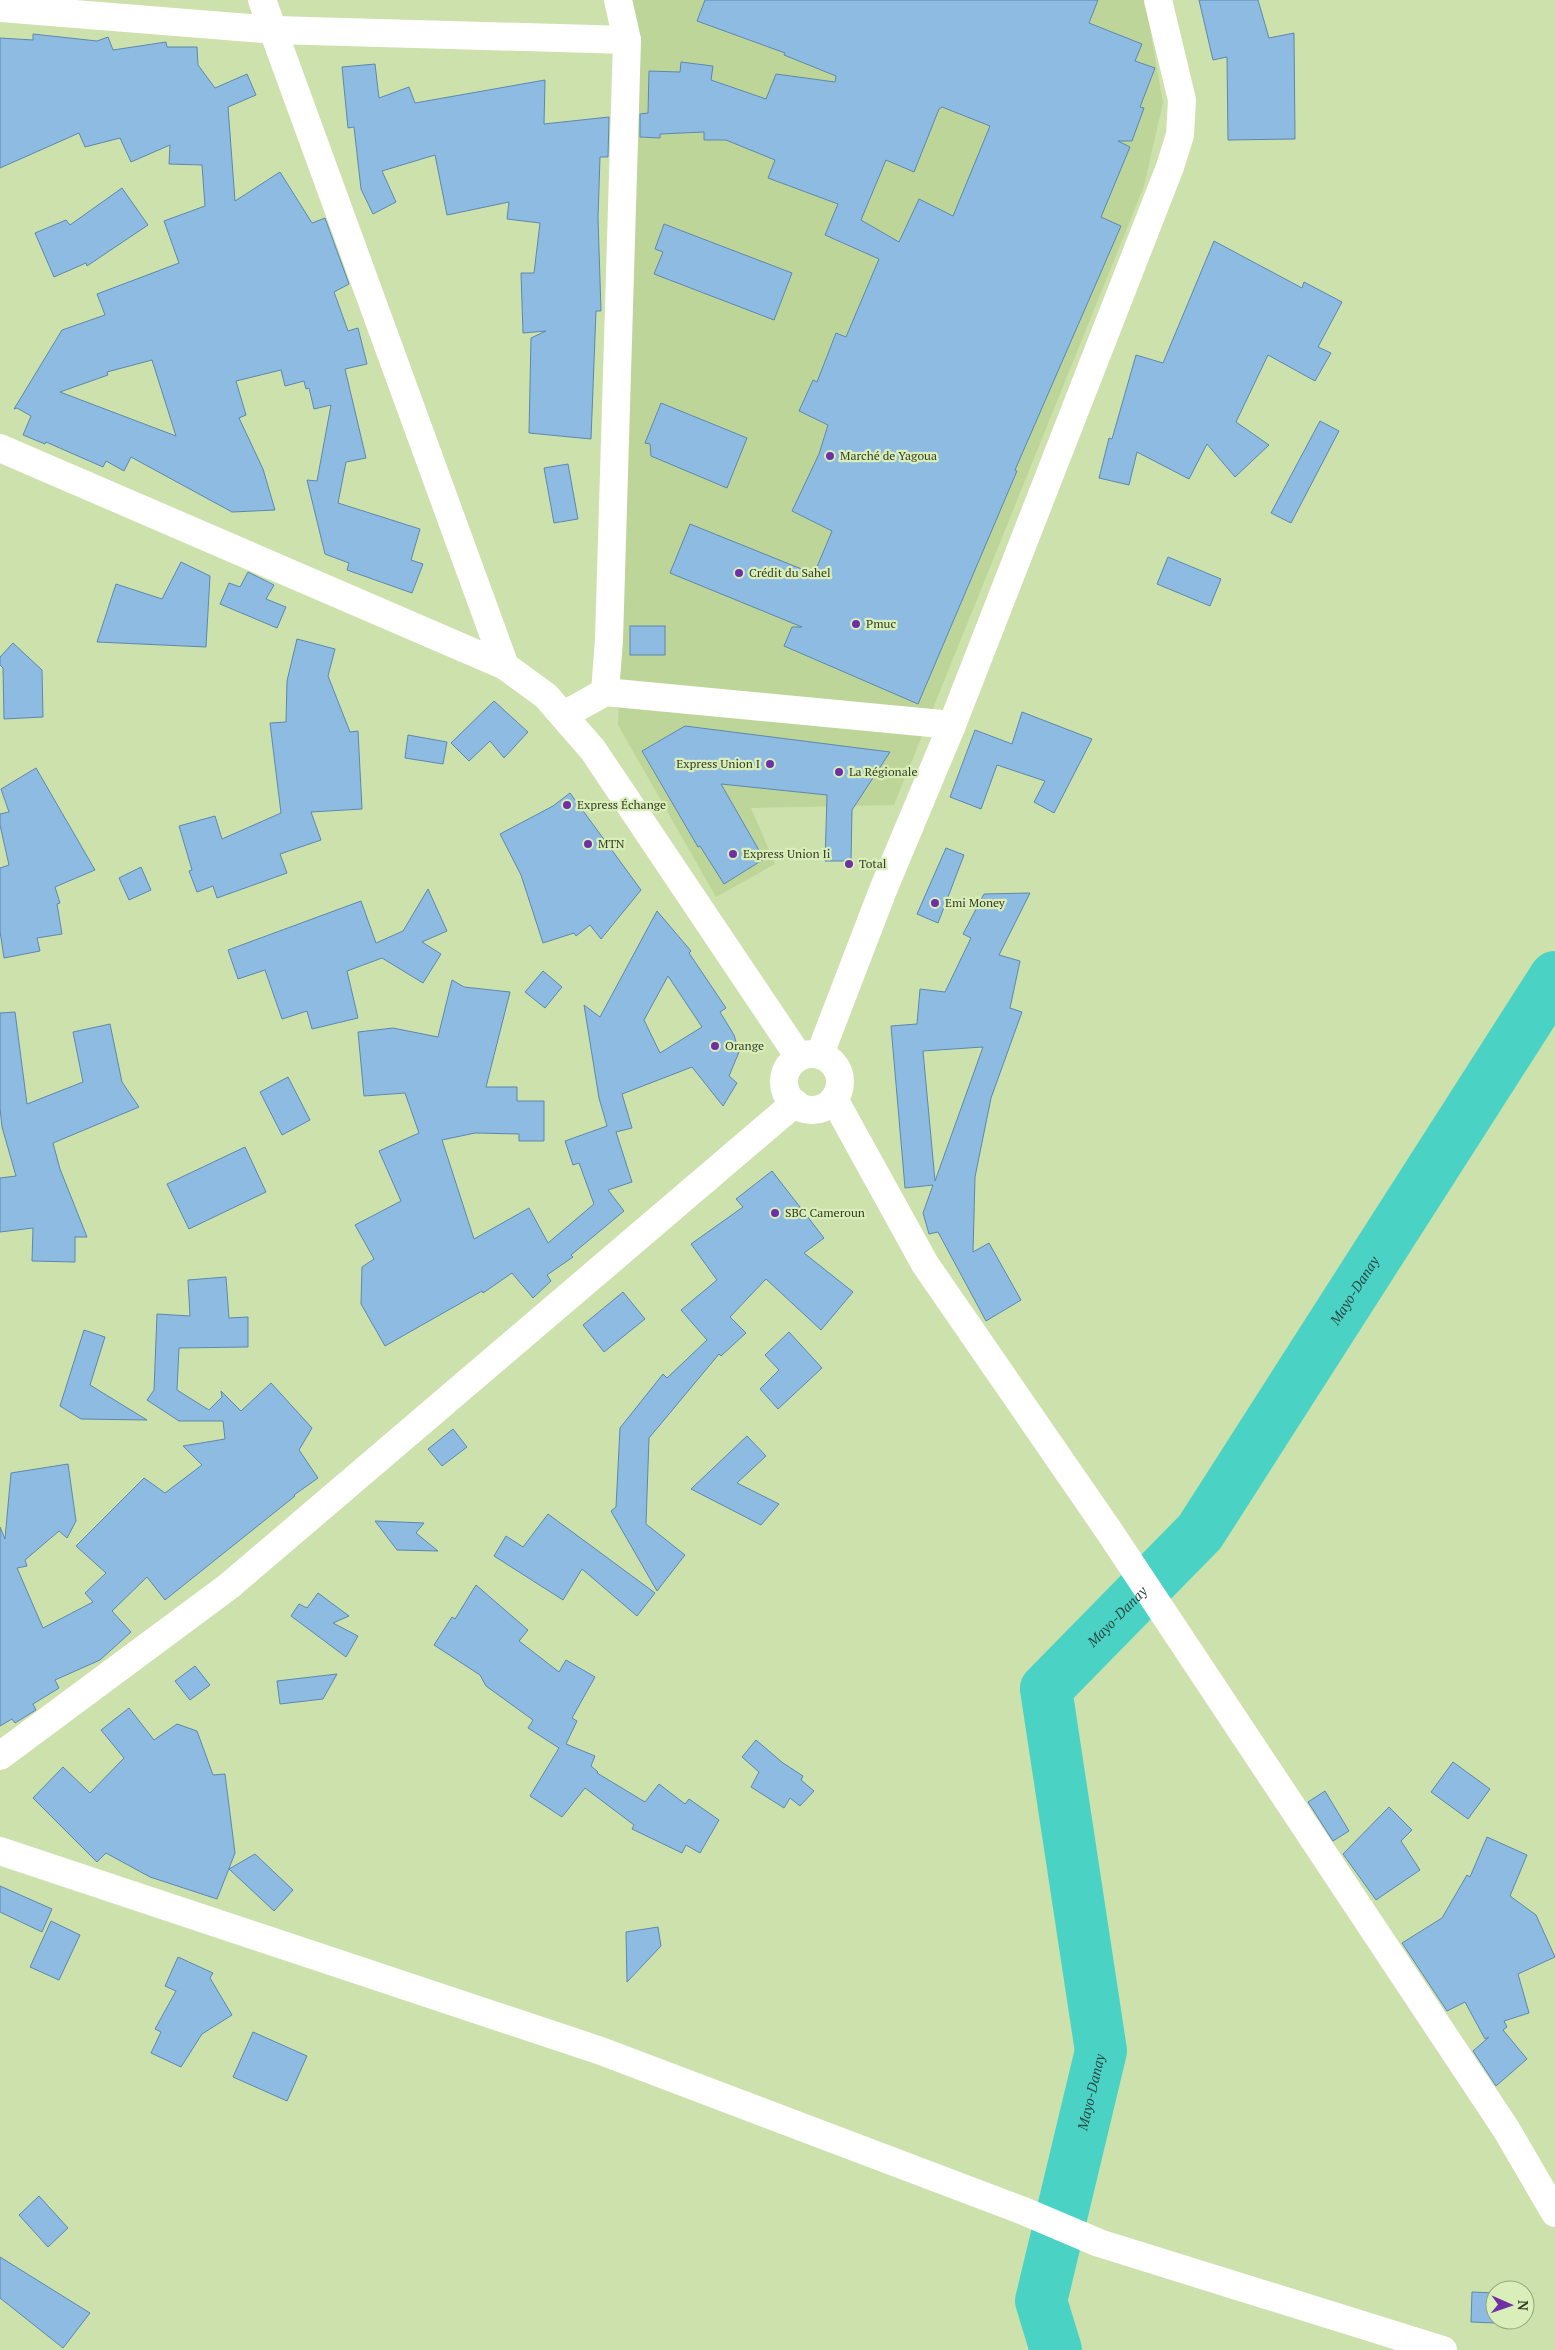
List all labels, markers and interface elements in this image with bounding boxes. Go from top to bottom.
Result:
place label: Marché de Yagoua [840,448,937,463]
marker: Marché de Yagoua [824,450,836,462]
place label: Crédit du Sahel [749,565,831,580]
marker: Crédit du Sahel [733,567,745,579]
place label: Pmuc [866,616,896,631]
marker: Pmuc [850,618,862,630]
place label: Express Union I [676,756,760,771]
marker: Express Union I [764,758,776,770]
place label: La Régionale [849,764,917,779]
marker: La Régionale [833,766,845,778]
place label: Express Échange [577,797,666,812]
marker: Express Échange [561,799,573,811]
place label: MTN [598,836,625,851]
marker: MTN [582,838,594,850]
place label: Express Union Ii [743,846,831,861]
marker: Express Union Ii [727,848,739,860]
place label: Total [859,856,887,871]
marker: Total [843,858,855,870]
place label: Emi Money [945,895,1006,910]
marker: Emi Money [929,897,941,909]
place label: Orange [725,1038,764,1053]
marker: Orange [709,1040,721,1052]
place label: SBC Cameroun [785,1205,865,1220]
marker: SBC Cameroun [769,1207,781,1219]
water label: Mayo-Danay [1325,1252,1383,1329]
water label: Mayo-Danay [1082,1581,1151,1651]
water label: Mayo-Danay [1072,2051,1109,2133]
north arrow [1485,2280,1535,2330]
text: N [1514,2300,1533,2311]

